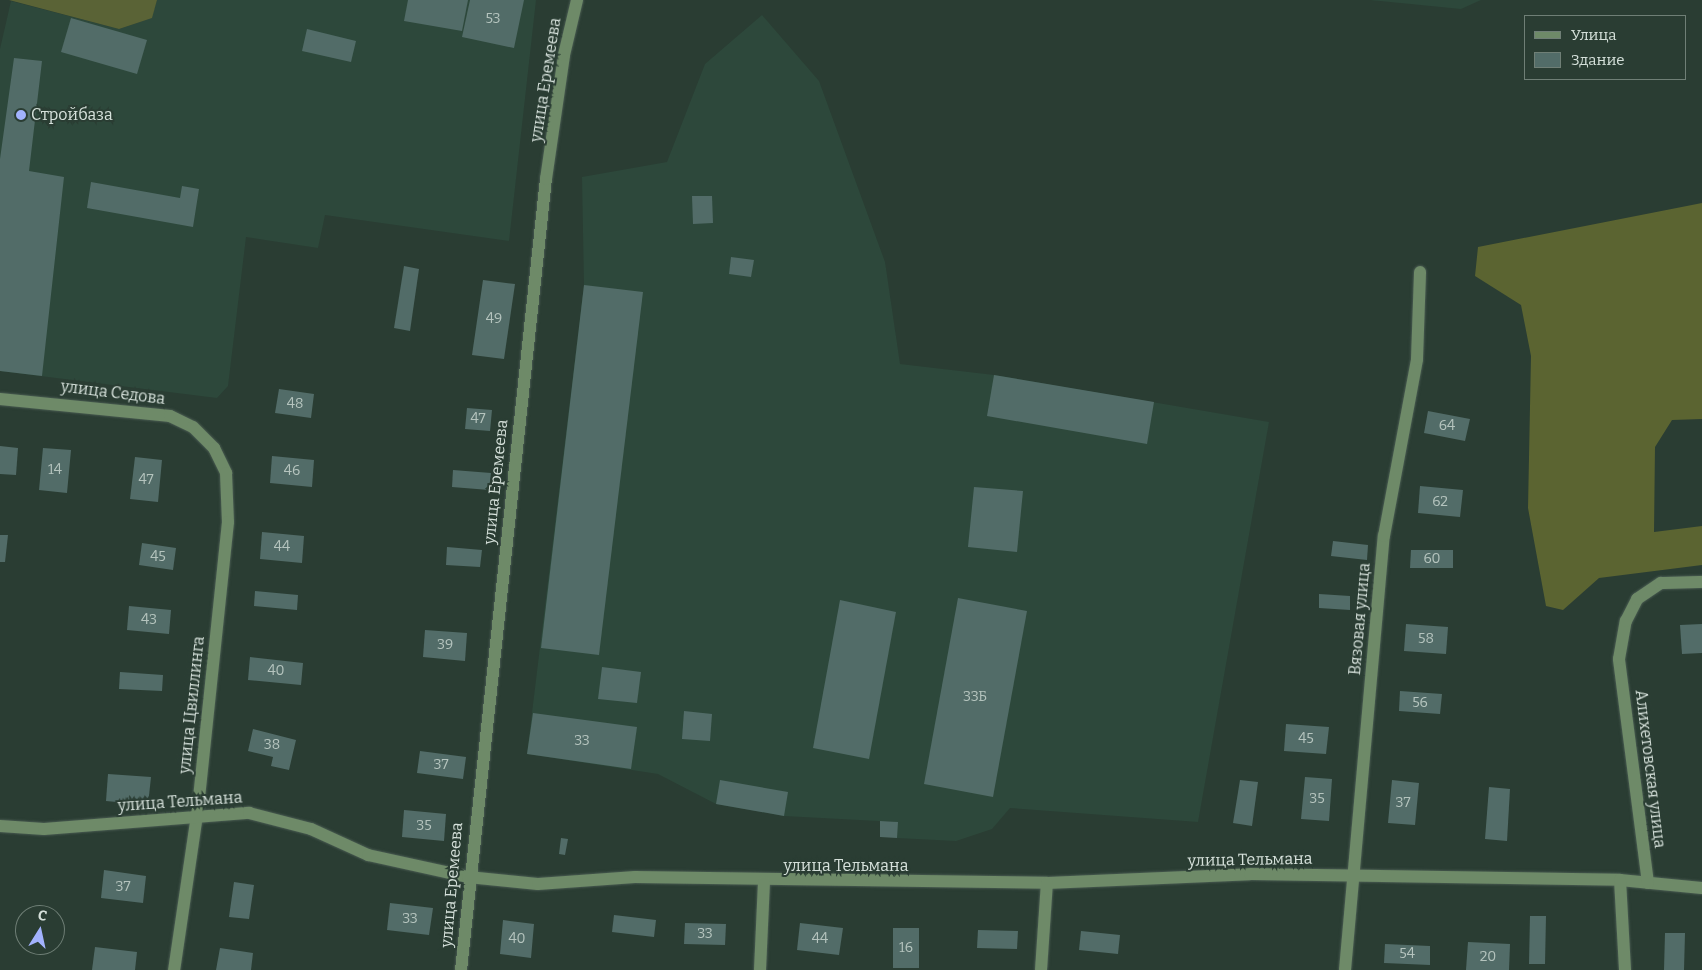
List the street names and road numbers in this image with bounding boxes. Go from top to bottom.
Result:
street label: улица Еремеева [527,16,565,144]
street label: улица Седова [60,377,166,409]
street label: улица Еремеева [480,418,512,546]
street label: Вязовая улица [1346,562,1374,676]
street label: улица Цвиллинга [175,635,209,775]
street label: Алихетовская улица [1631,689,1669,849]
street label: улица Тельмана [117,788,243,816]
street label: улица Еремеева [437,821,467,949]
street label: улица Тельмана [1187,849,1313,871]
street label: улица Тельмана [784,856,908,876]

